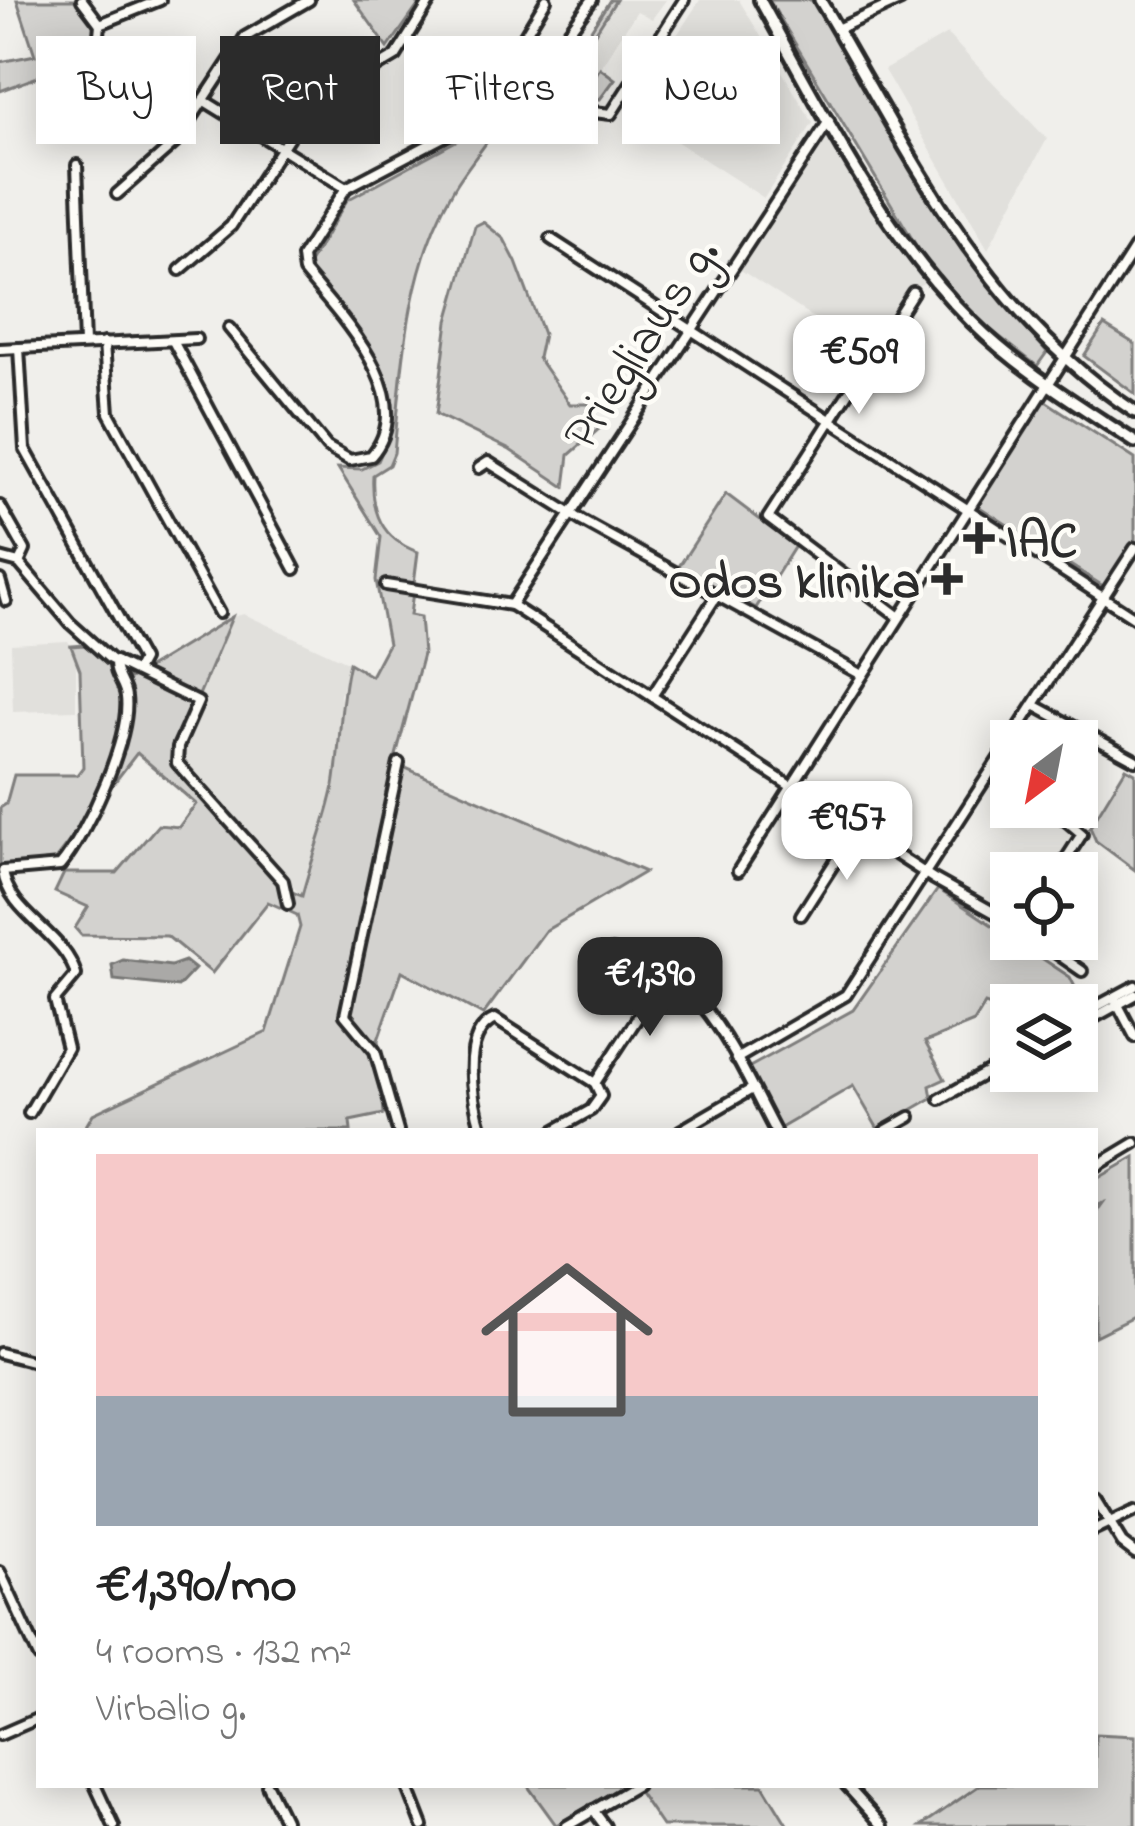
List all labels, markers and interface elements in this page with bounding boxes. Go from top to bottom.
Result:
chip: Buy [36,36,196,144]
chip: Rent [220,36,380,144]
chip: Filters [404,36,598,144]
chip: New [622,36,780,144]
street label: Priegliaus g. [546,223,741,467]
pin: €509 [788,315,930,417]
text: €509 [820,325,898,382]
place label: IAC [1006,506,1077,581]
marker: IAC [963,522,995,554]
place label: Odos klinika [668,547,920,622]
marker: Odos klinika [931,563,963,595]
north arrow [990,720,1098,828]
map controls [990,720,1098,1092]
pin: €957 [776,781,918,883]
text: €957 [808,791,886,848]
button: locate [990,852,1098,960]
pin: €1,390 [552,937,748,1039]
text: €1,390 [605,947,696,1004]
button: layers [990,984,1098,1092]
icon: home [459,1232,675,1448]
text: €1,390/mo [96,1550,297,1625]
text: 4 rooms · 132 m² [96,1625,352,1682]
text: Virbalio g. [96,1682,246,1739]

